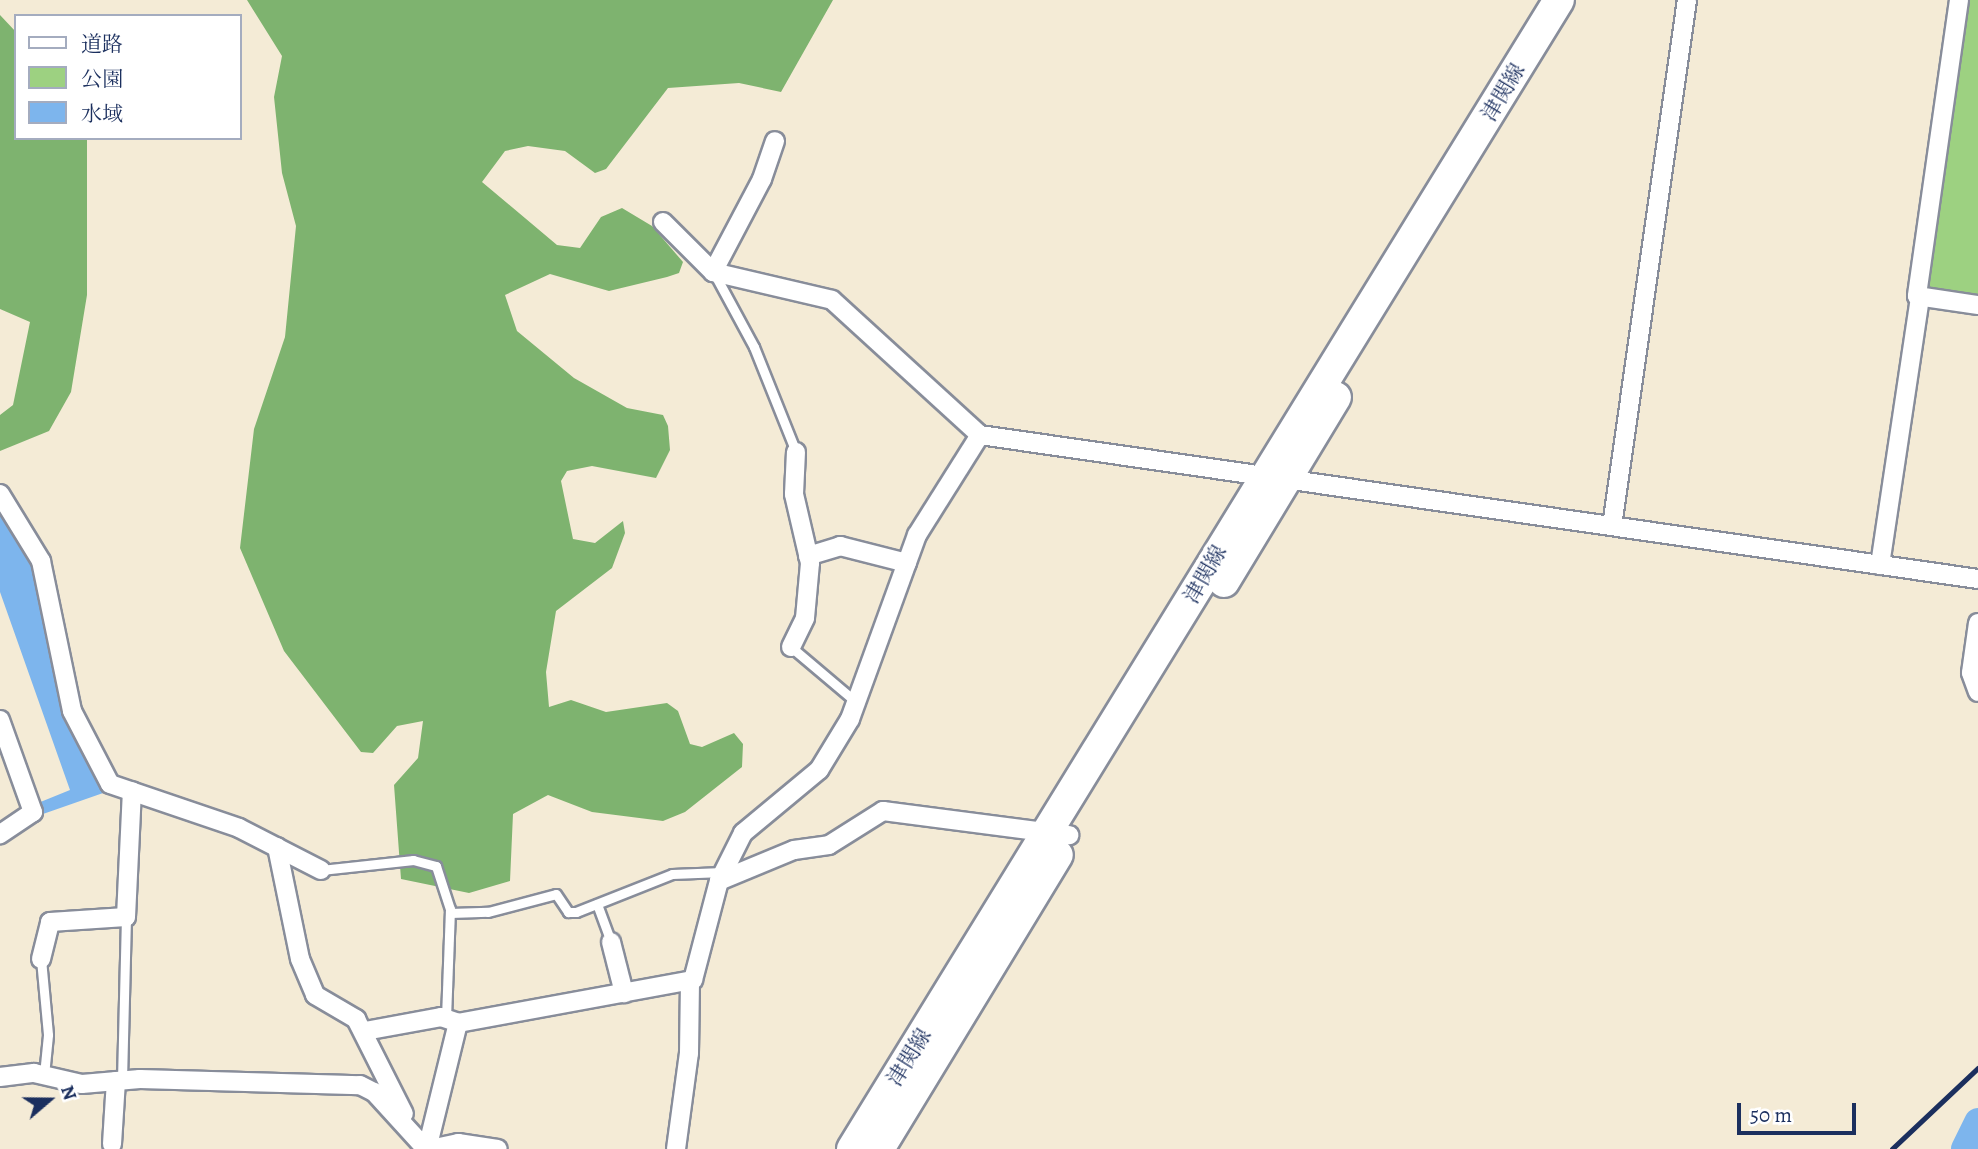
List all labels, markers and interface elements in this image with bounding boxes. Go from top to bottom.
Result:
legend [14,14,242,140]
text: 道路 [81,30,123,58]
street label: 津関線 [1476,59,1530,125]
text: 公園 [81,65,123,93]
text: 水域 [81,100,123,128]
street label: 津関線 [1178,540,1232,608]
street label: 津関線 [882,1024,936,1090]
north arrow [14,1065,84,1135]
text: N [54,1082,83,1104]
scale bar [1740,1090,1859,1134]
text: 50 m [1750,1101,1792,1129]

